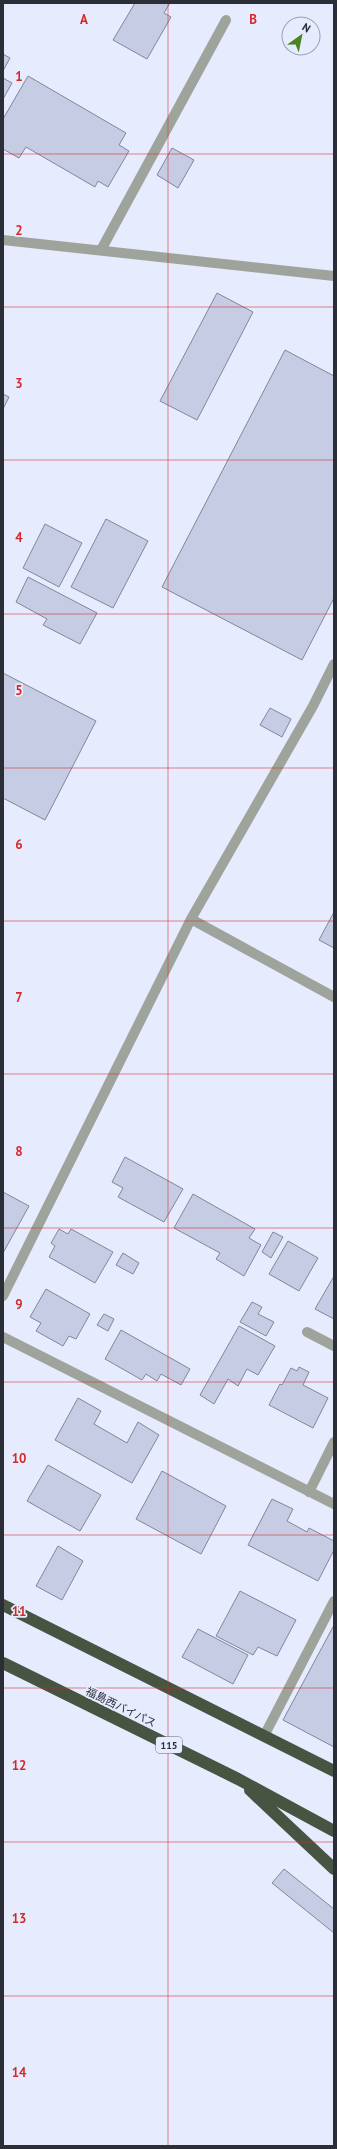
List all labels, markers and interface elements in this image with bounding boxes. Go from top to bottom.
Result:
text: A [80,11,88,28]
text: B [249,11,257,28]
north arrow [281,16,321,56]
text: N [300,20,313,35]
text: 1 [15,68,23,85]
text: 2 [15,222,23,239]
text: 3 [15,375,23,392]
text: 4 [15,529,23,546]
text: 5 [15,682,23,699]
text: 6 [15,836,23,853]
text: 7 [15,989,23,1006]
text: 8 [15,1143,23,1160]
text: 9 [15,1296,23,1313]
text: 10 [12,1450,26,1467]
text: 11 [12,1603,26,1620]
street label: 福島西バイパス [83,1684,159,1730]
road number: 115 [156,1737,182,1753]
text: 12 [12,1757,26,1774]
text: 13 [12,1910,26,1927]
text: 14 [12,2064,27,2081]

